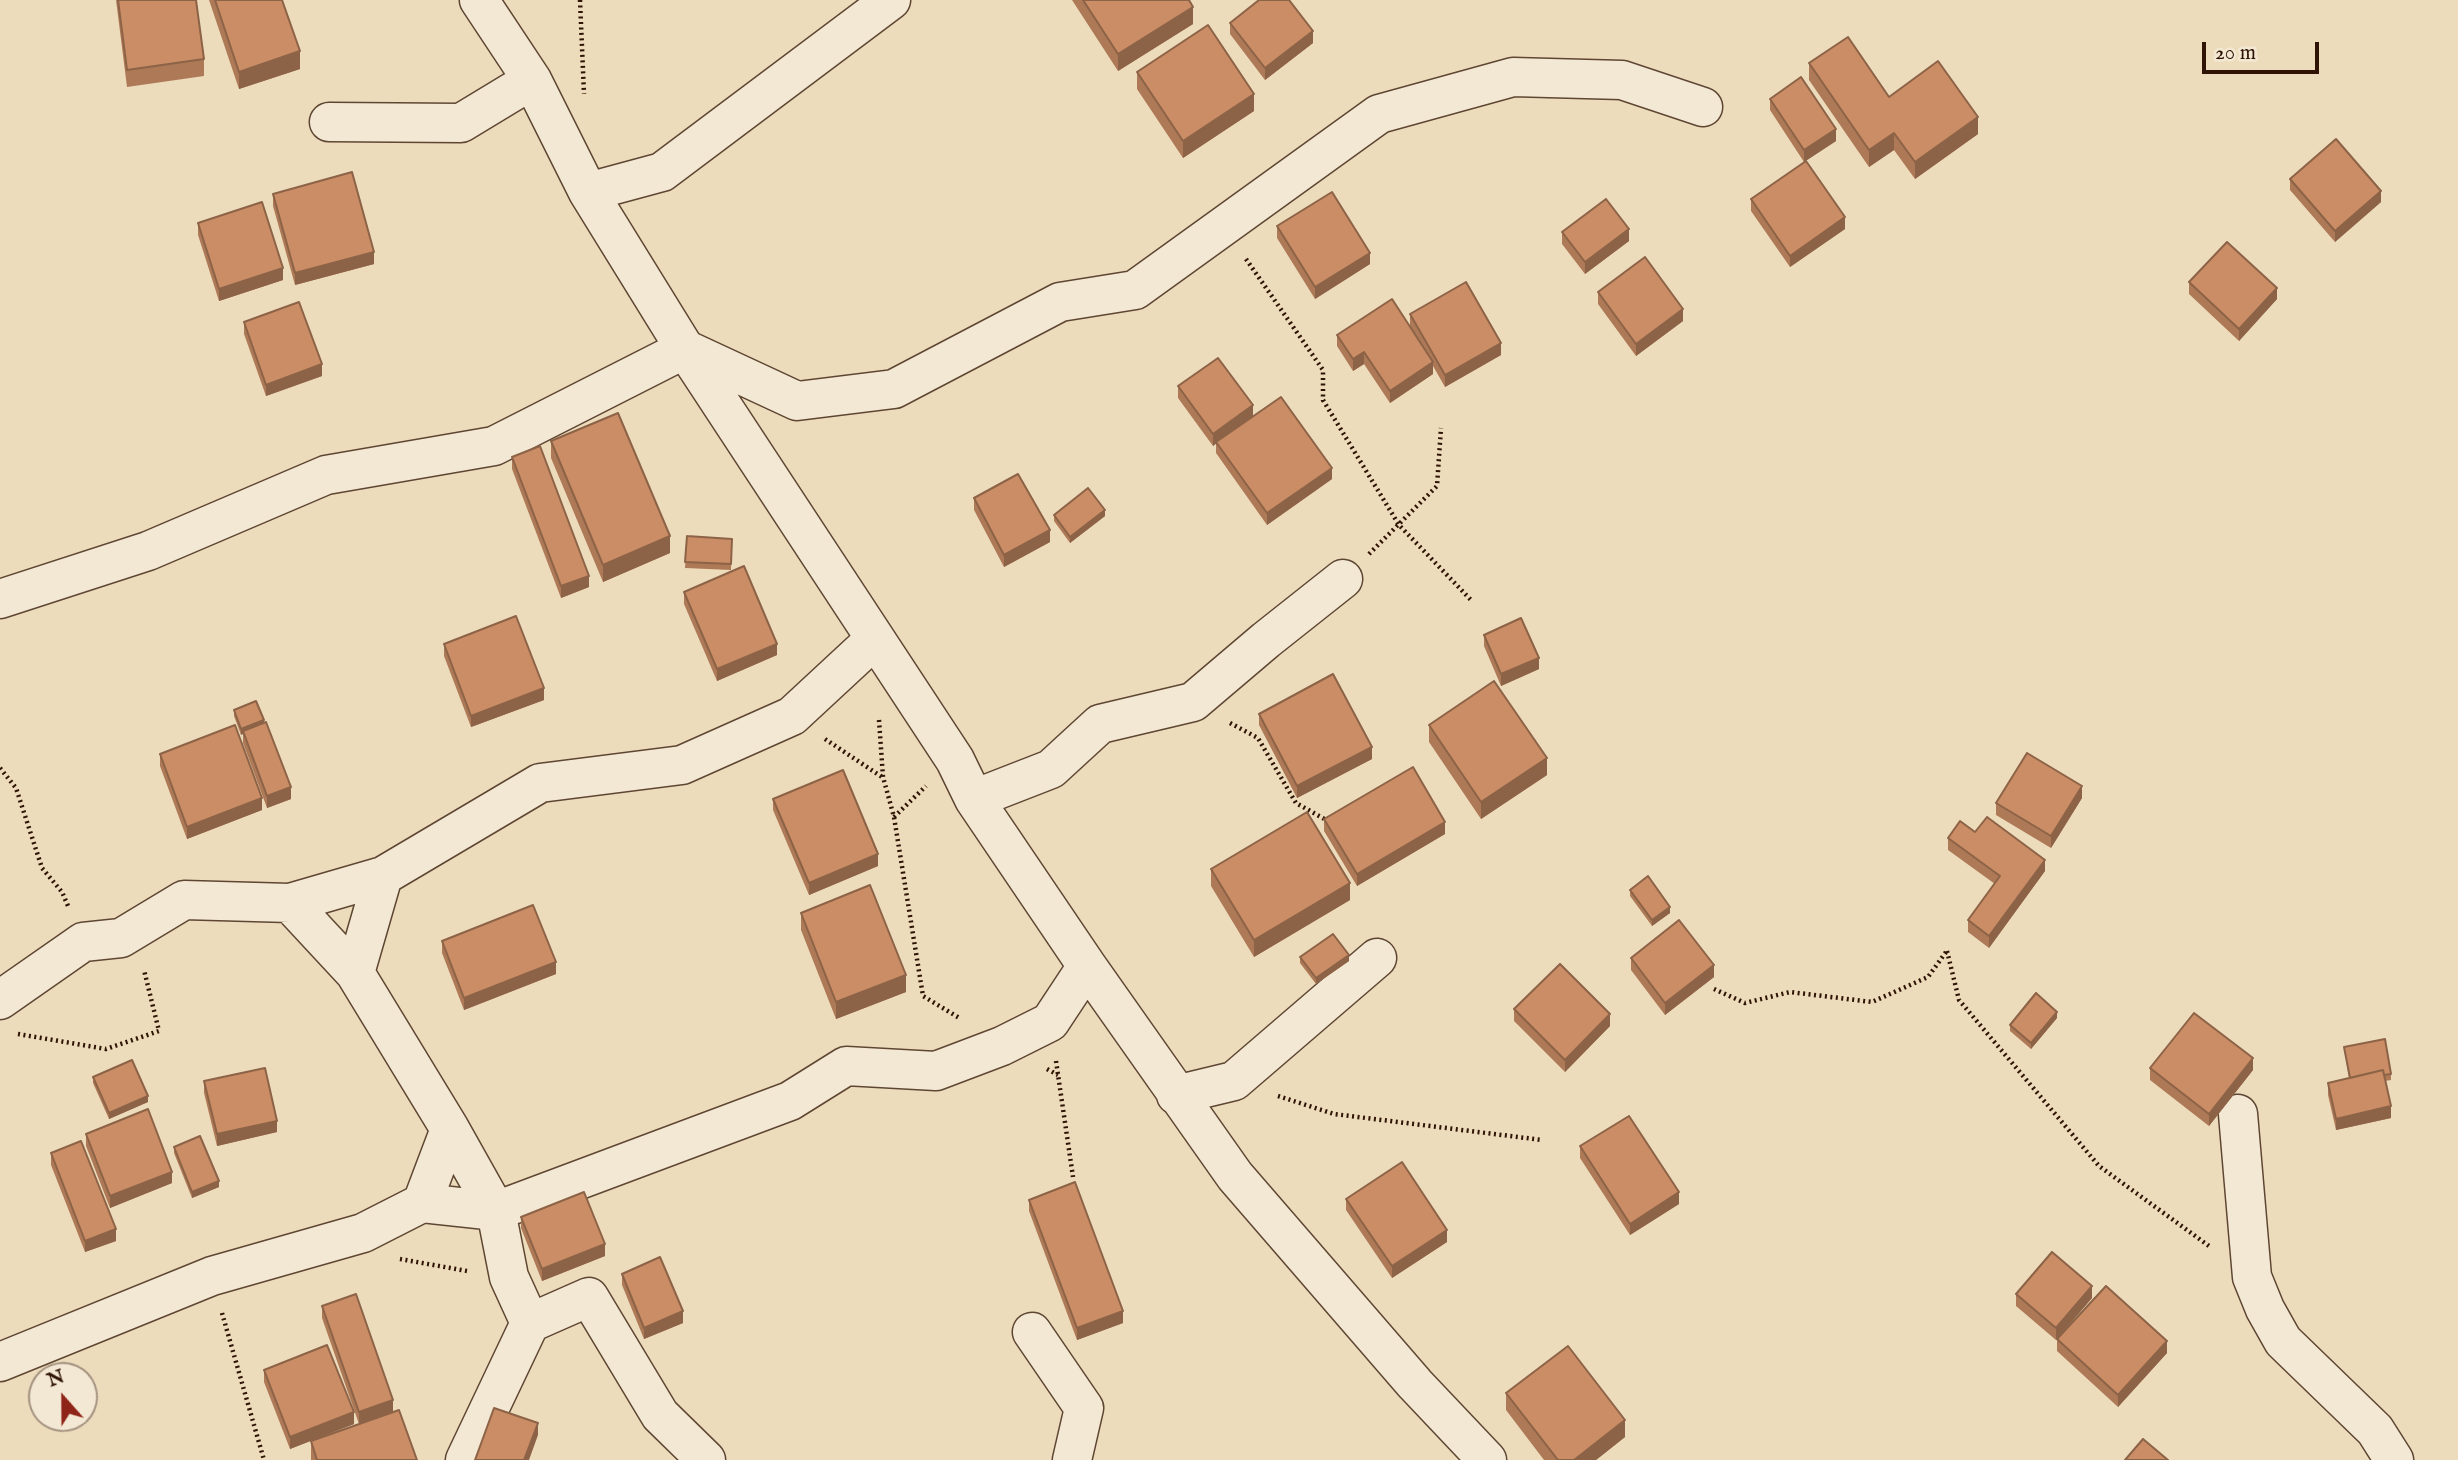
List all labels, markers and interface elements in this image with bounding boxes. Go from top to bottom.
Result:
scale bar [2206,28,2323,72]
text: 20 m [2215,40,2256,67]
north arrow [28,1362,98,1432]
text: N [44,1365,68,1393]

